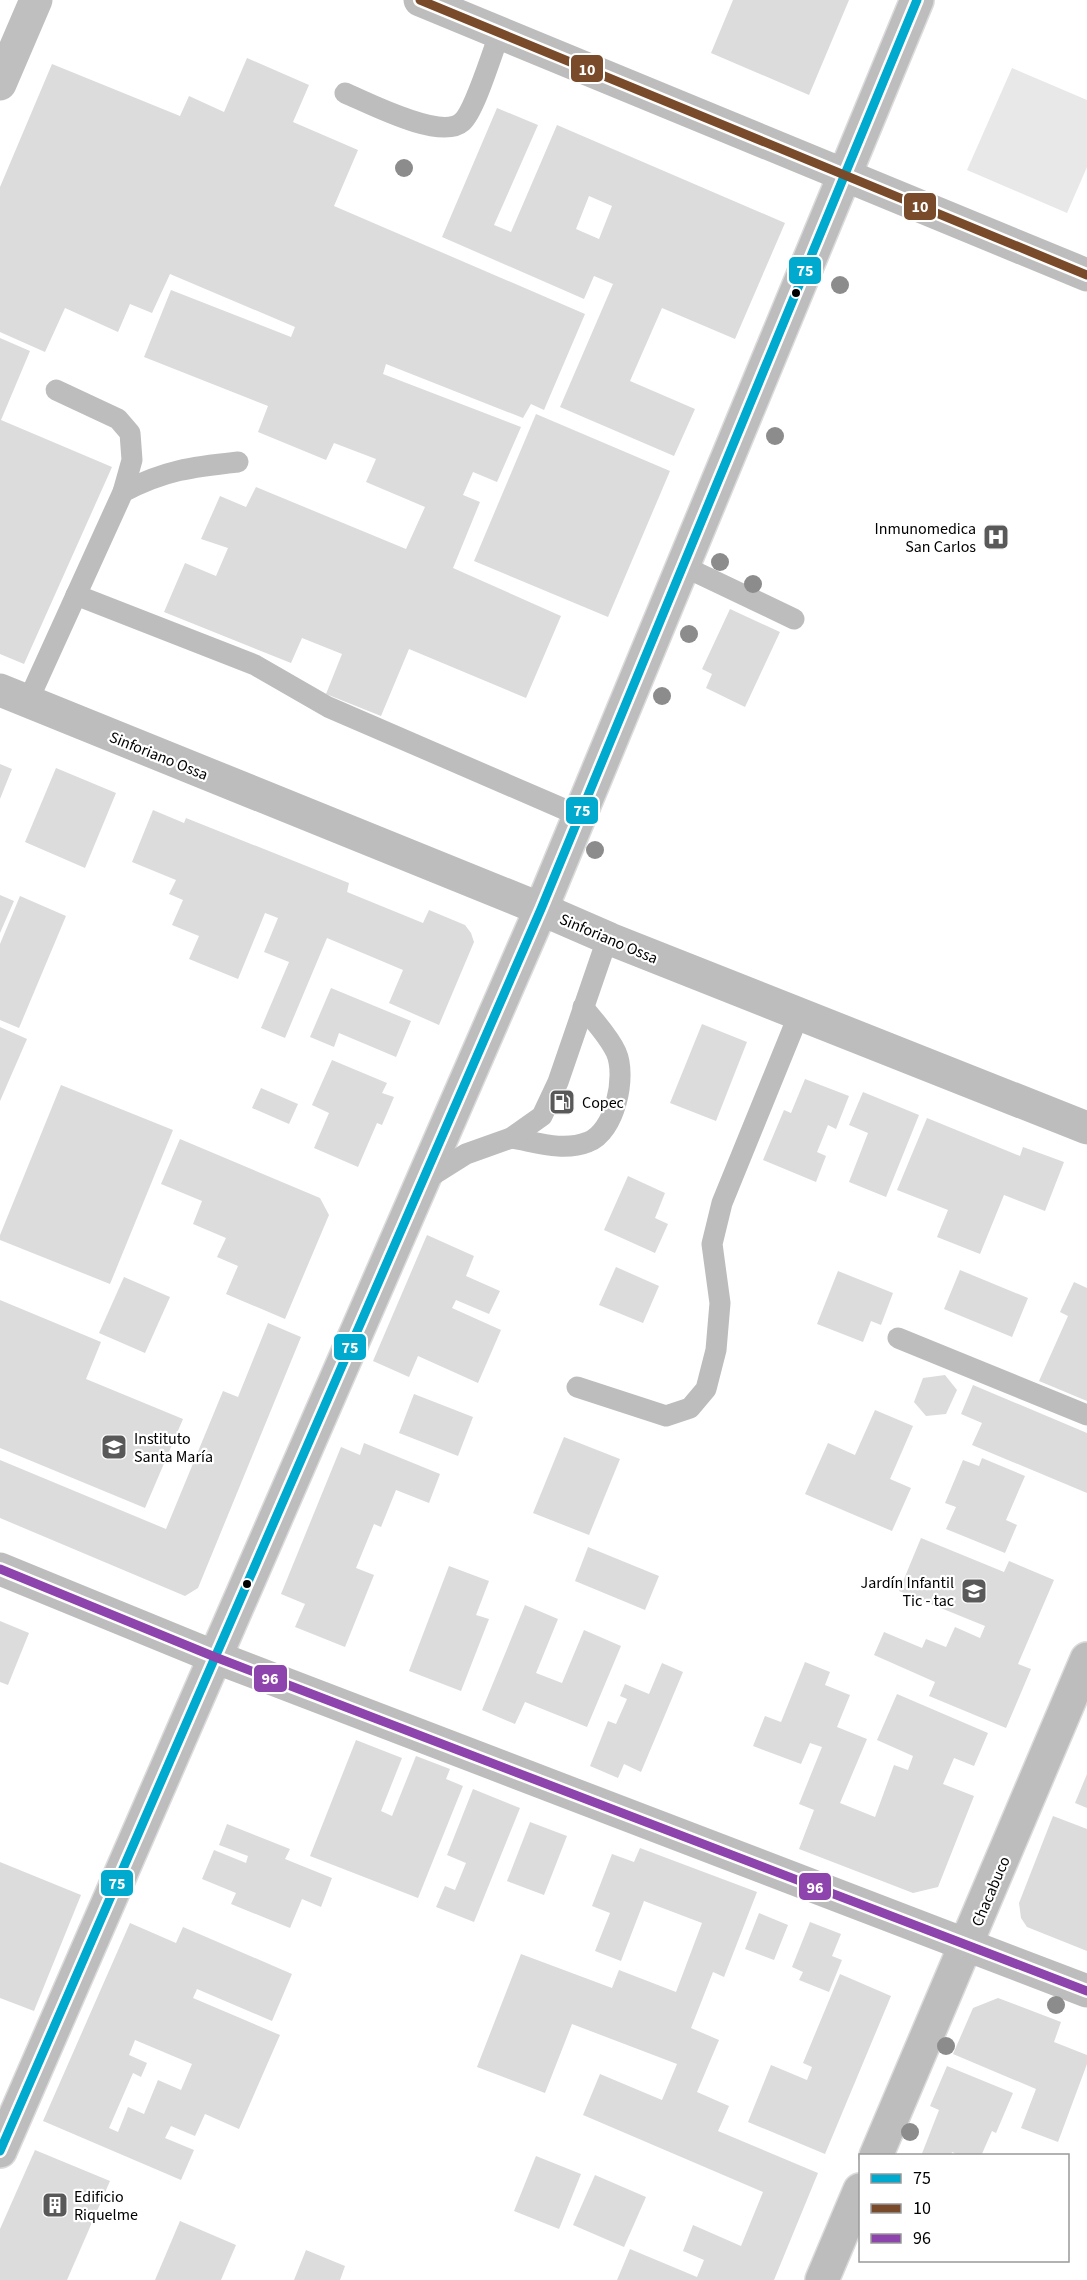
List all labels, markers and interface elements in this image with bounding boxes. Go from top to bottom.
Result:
line badge: 10 [570,54,604,83]
text: 10 [579,59,595,81]
line badge: 10 [903,192,937,221]
text: 10 [912,196,928,218]
line badge: 75 [788,256,822,285]
text: 75 [797,260,813,282]
unlabelled marker [790,287,802,299]
place label: Inmunomedica San Carlos [874,518,976,558]
hospital icon: Inmunomedica San Carlos [981,522,1011,552]
street label: Sinforiano Ossa [106,726,211,786]
line badge: 75 [565,796,599,825]
text: 75 [574,800,590,822]
street label: Sinforiano Ossa [556,908,661,970]
fuel station icon: Copec [547,1087,577,1117]
place label: Copec [582,1092,624,1114]
line badge: 75 [333,1333,367,1361]
text: 75 [342,1337,358,1359]
place label: Instituto Santa María [134,1428,213,1468]
school or university icon: Instituto Santa María [99,1432,129,1462]
place label: Jardín Infantil Tic - tac [861,1572,954,1612]
school or university icon: Jardín Infantil Tic - tac [959,1576,989,1606]
unlabelled marker [241,1578,253,1590]
line badge: 96 [253,1664,288,1693]
text: 96 [262,1668,278,1690]
street label: Chacabuco [966,1853,1016,1930]
line badge: 75 [100,1869,134,1897]
line badge: 96 [798,1872,832,1901]
text: 75 [109,1873,125,1895]
text: 96 [807,1877,823,1899]
legend [859,2154,1069,2262]
text: 75 [913,2166,931,2191]
place label: Edificio Riquelme [74,2186,138,2226]
building icon: Edificio Riquelme [40,2190,70,2220]
text: 10 [913,2196,931,2221]
text: 96 [913,2226,931,2251]

